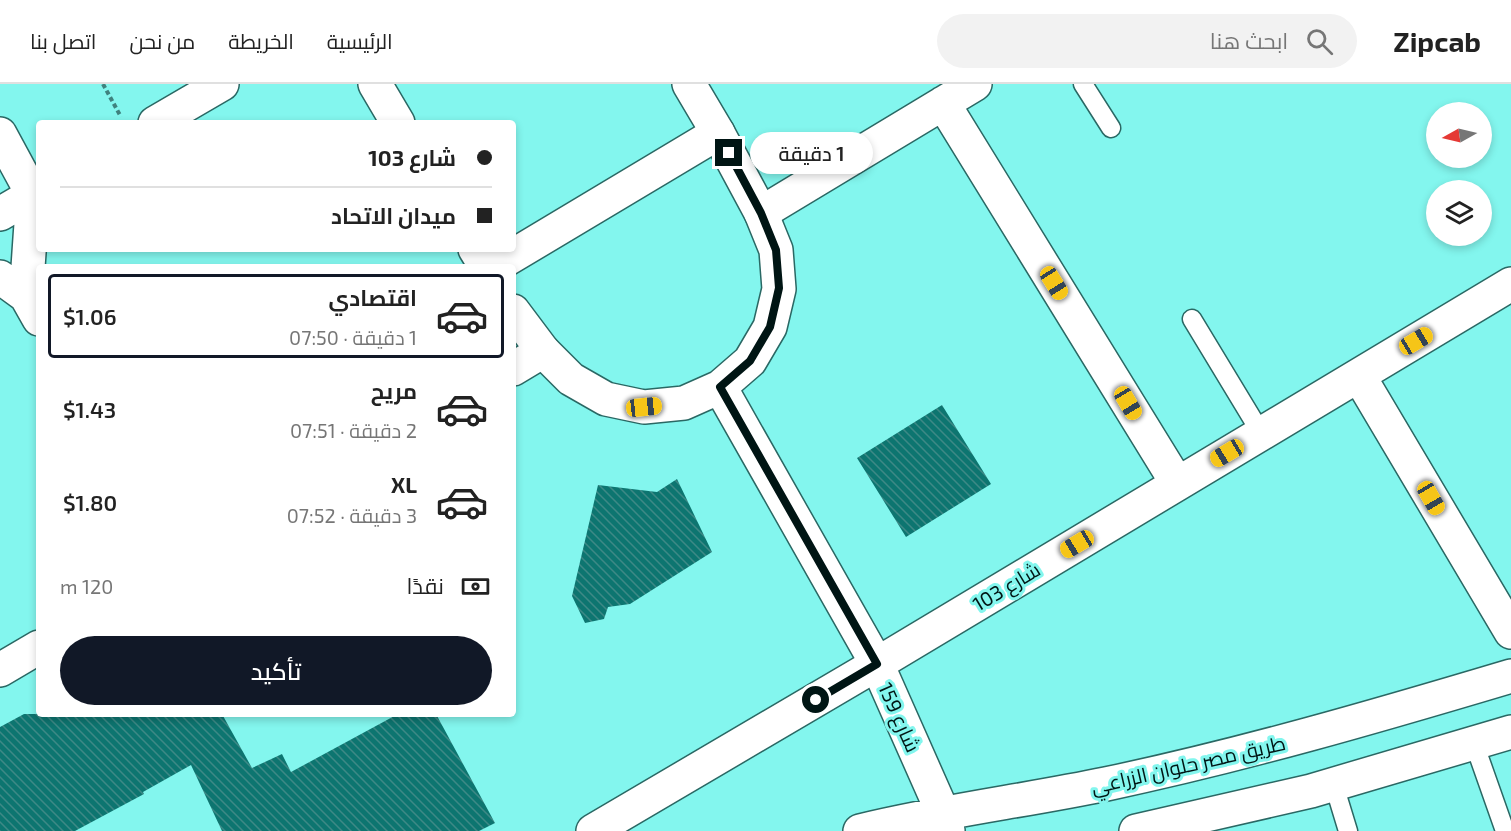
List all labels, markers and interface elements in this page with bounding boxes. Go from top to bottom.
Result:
search box [937,14,1357,68]
text: Zipcab [1393,24,1481,58]
icon: search [1303,25,1336,58]
text: ابحث هنا [1210,27,1288,53]
text: اتصل بنا [30,28,97,53]
text: من نحن [130,28,195,53]
text: الخريطة [228,28,294,53]
text: الرئيسية [327,28,393,53]
north arrow [1426,102,1492,168]
map controls [1426,102,1492,246]
callout: 1 دقيقة [750,132,873,174]
route end [715,139,742,166]
text: 1 دقيقة [778,141,845,165]
text: شارع 103 [368,144,456,170]
button: layers [1426,180,1492,246]
text: ميدان الاتحاد [331,202,456,228]
car [1037,263,1071,303]
text: اقتصادي [328,284,417,310]
icon: car [435,289,489,343]
text: $1.06 [63,303,116,329]
car [1396,324,1436,358]
text: 1 دقيقة · 07:50 [289,325,417,349]
text: مريح [371,377,417,403]
icon: car [435,382,489,436]
car [1111,383,1145,423]
text: $1.43 [63,396,116,422]
car [625,396,663,418]
text: 2 دقيقة · 07:51 [290,418,417,442]
car [1207,436,1247,470]
text: XL [391,471,417,497]
icon: car [435,475,489,529]
car [1414,478,1448,518]
text: $1.80 [63,489,117,515]
text: 3 دقيقة · 07:52 [287,503,417,527]
car [1057,527,1097,561]
street label: شارع 103 [968,557,1046,618]
icon: cash [459,570,492,603]
text: نقدًا [406,572,444,598]
text: 120 m [60,574,113,598]
button: تأكيد [60,636,492,705]
street label: شارع 159 [871,679,926,757]
route start [802,686,829,713]
street label: طريق مصر حلوان الزراعي [1088,730,1289,803]

